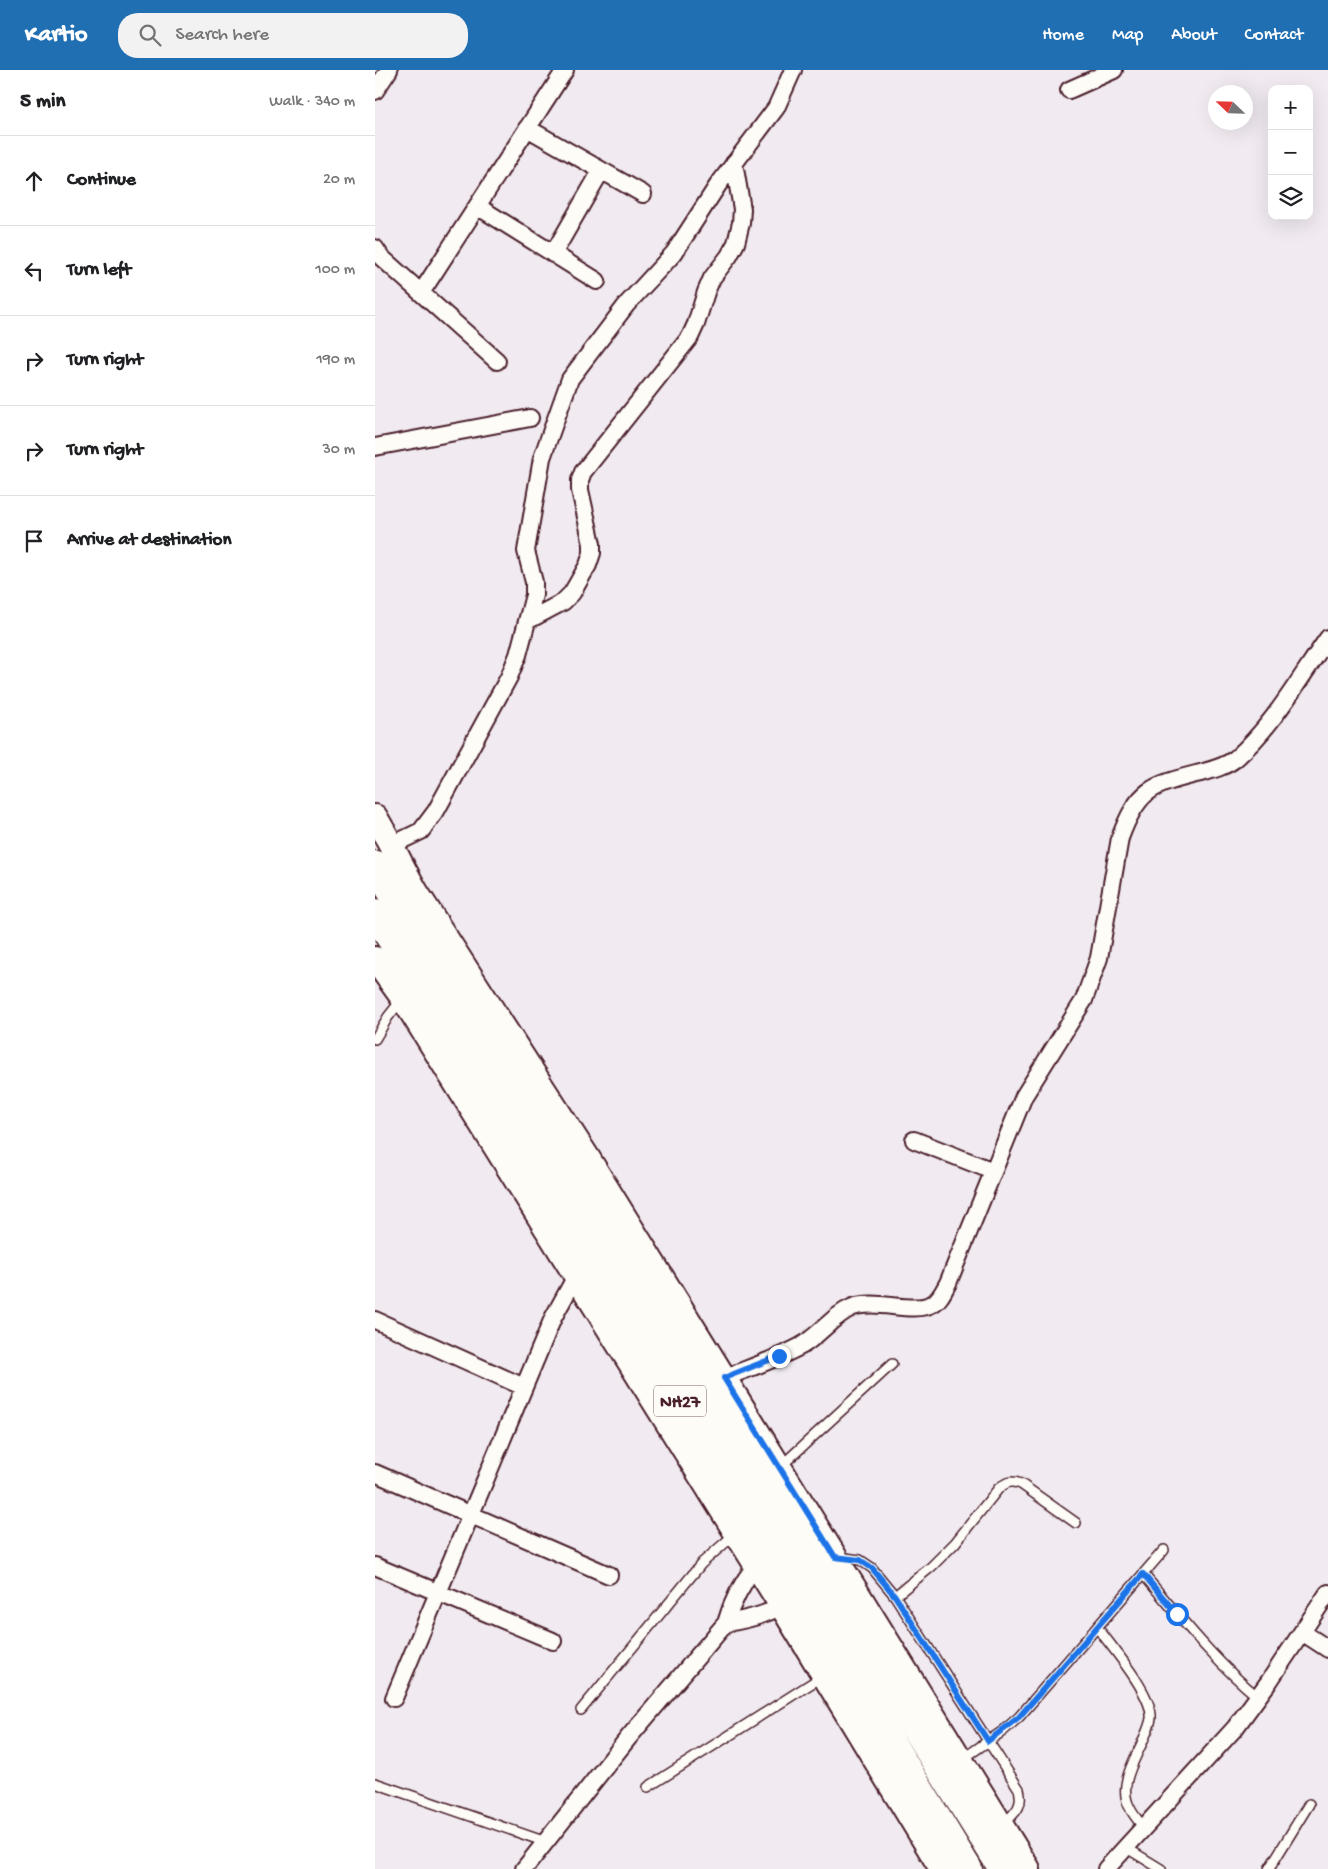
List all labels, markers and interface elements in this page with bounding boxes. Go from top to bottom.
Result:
search box [118,13,468,58]
text: Kartio [25,21,88,50]
icon: search [136,21,164,49]
text: Search here [176,24,269,47]
text: Home [1042,25,1084,46]
text: Map [1112,25,1143,46]
text: About [1171,25,1217,46]
text: Contact [1245,25,1303,46]
north arrow [1208,85,1253,130]
map controls [1268,85,1313,220]
button: + [1268,85,1313,130]
text: 5 min [20,90,65,115]
text: Walk · 340 m [269,93,355,112]
button: − [1268,130,1313,175]
icon: ahead [20,167,48,195]
text: Continue [67,169,136,192]
text: 20 m [323,171,355,190]
button: layers [1268,175,1313,220]
icon: left [20,257,48,285]
text: Turn left [67,259,131,282]
text: 100 m [315,261,355,280]
icon: right [20,347,48,375]
text: Turn right [67,349,143,372]
text: 190 m [316,351,355,370]
icon: right [20,437,48,465]
text: Turn right [67,439,143,462]
text: 30 m [322,441,355,460]
icon: arrive [20,527,48,555]
text: Arrive at destination [67,529,231,552]
route end [768,1345,791,1368]
road number: NH27 [654,1385,706,1416]
route start [1166,1603,1189,1626]

